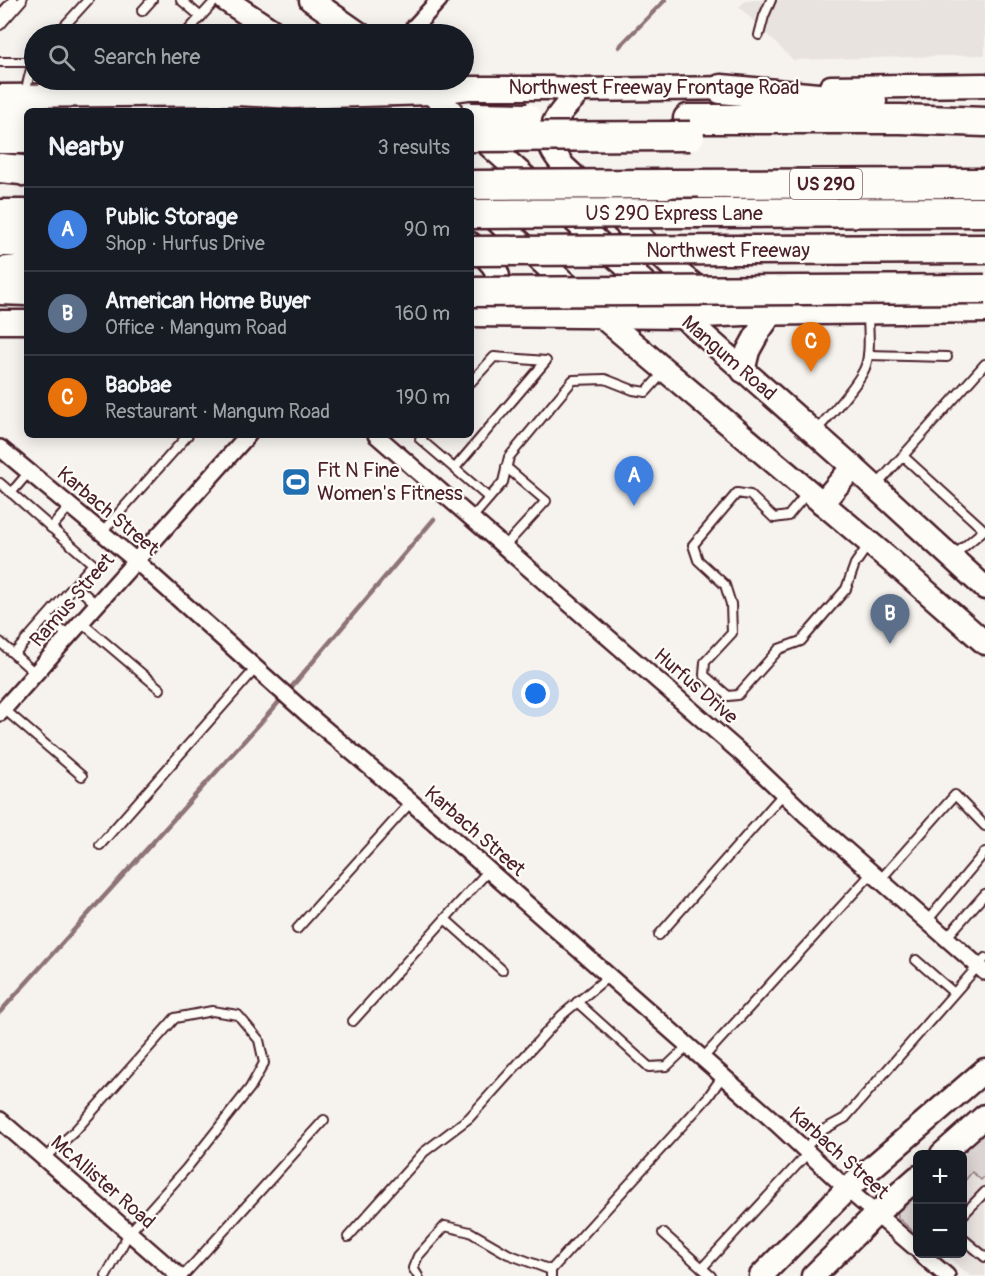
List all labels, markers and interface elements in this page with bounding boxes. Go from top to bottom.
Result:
search box [24,24,474,90]
icon: search [45,41,78,74]
text: Search here [93,43,200,71]
street label: Northwest Freeway Frontage Road [508,75,800,100]
text: Nearby [48,131,124,163]
text: 3 results [378,135,450,160]
road number: US 290 [790,169,862,199]
street label: US 290 Express Lane [585,201,763,226]
text: Public Storage [105,203,238,231]
text: A [61,217,74,242]
text: 90 m [404,217,450,242]
text: Shop · Hurfus Drive [105,231,265,256]
street label: Northwest Freeway [646,238,810,263]
text: American Home Buyer [105,287,311,315]
text: B [62,301,73,326]
text: 160 m [395,301,450,326]
street label: Mangum Road [676,310,782,406]
text: Office · Mangum Road [105,315,287,340]
pin: C [792,322,830,372]
text: Baobae [105,371,171,399]
text: C [61,385,74,410]
text: 190 m [396,385,450,410]
text: Restaurant · Mangum Road [105,399,330,424]
pin: A [614,456,654,506]
place label: Fit N Fine Women's Fitness [317,458,463,506]
street label: Karbach Street [52,461,165,562]
sports icon: Fit N Fine Women's Fitness [280,466,312,498]
street label: Ramus Street [24,547,120,652]
pin: B [870,594,910,644]
street label: Hurfus Drive [649,643,743,729]
your location [521,679,550,708]
street label: Karbach Street [419,780,531,882]
street label: Karbach Street [784,1102,895,1205]
street label: McAllister Road [46,1130,160,1234]
map controls [913,1150,967,1258]
button: + [913,1150,967,1204]
button: − [913,1204,967,1258]

